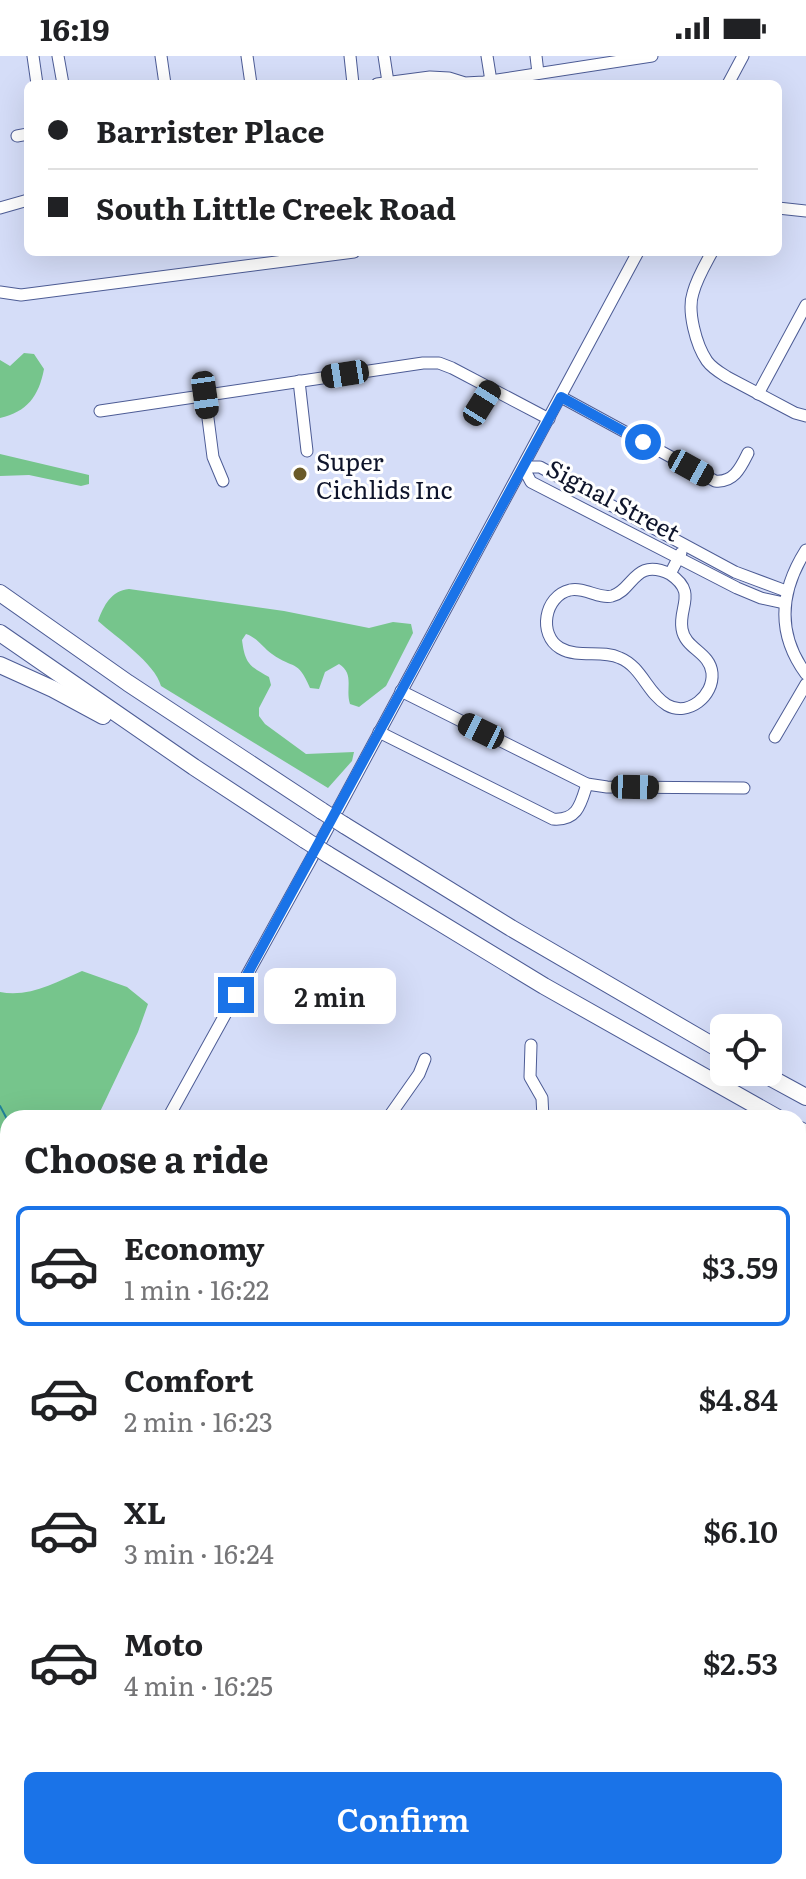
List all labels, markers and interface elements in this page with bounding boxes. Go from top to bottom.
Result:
text: 16:19 [40,6,110,50]
text: Barrister Place [96,108,325,152]
text: South Little Creek Road [96,185,456,229]
car [319,358,371,390]
car [190,370,220,420]
car [459,376,505,430]
route start [625,424,661,460]
place label: Super Cichlids Inc [316,443,452,506]
car [664,446,718,490]
street label: Signal Street [541,449,687,549]
marker: Super Cichlids Inc [291,465,309,483]
car [454,710,508,752]
car [611,775,659,799]
callout: 2 min [264,967,396,1023]
text: 2 min [294,976,366,1015]
route end [218,977,254,1013]
map controls [710,1014,782,1086]
button: locate [710,1014,782,1086]
text: Choose a ride [24,1131,269,1184]
text: Economy [124,1225,264,1269]
icon: car [28,1230,100,1302]
text: $3.59 [702,1244,778,1288]
text: 1 min · 16:22 [124,1269,269,1308]
text: Comfort [124,1357,254,1401]
icon: car [28,1362,100,1434]
text: $4.84 [699,1376,778,1420]
text: 2 min · 16:23 [124,1401,273,1440]
text: XL [124,1489,166,1533]
icon: car [28,1494,100,1566]
text: $6.10 [703,1508,778,1552]
text: 3 min · 16:24 [124,1533,274,1572]
text: Moto [124,1621,203,1665]
icon: car [28,1626,100,1698]
text: $2.53 [703,1640,778,1684]
text: 4 min · 16:25 [124,1665,273,1704]
button: Confirm [24,1772,782,1864]

